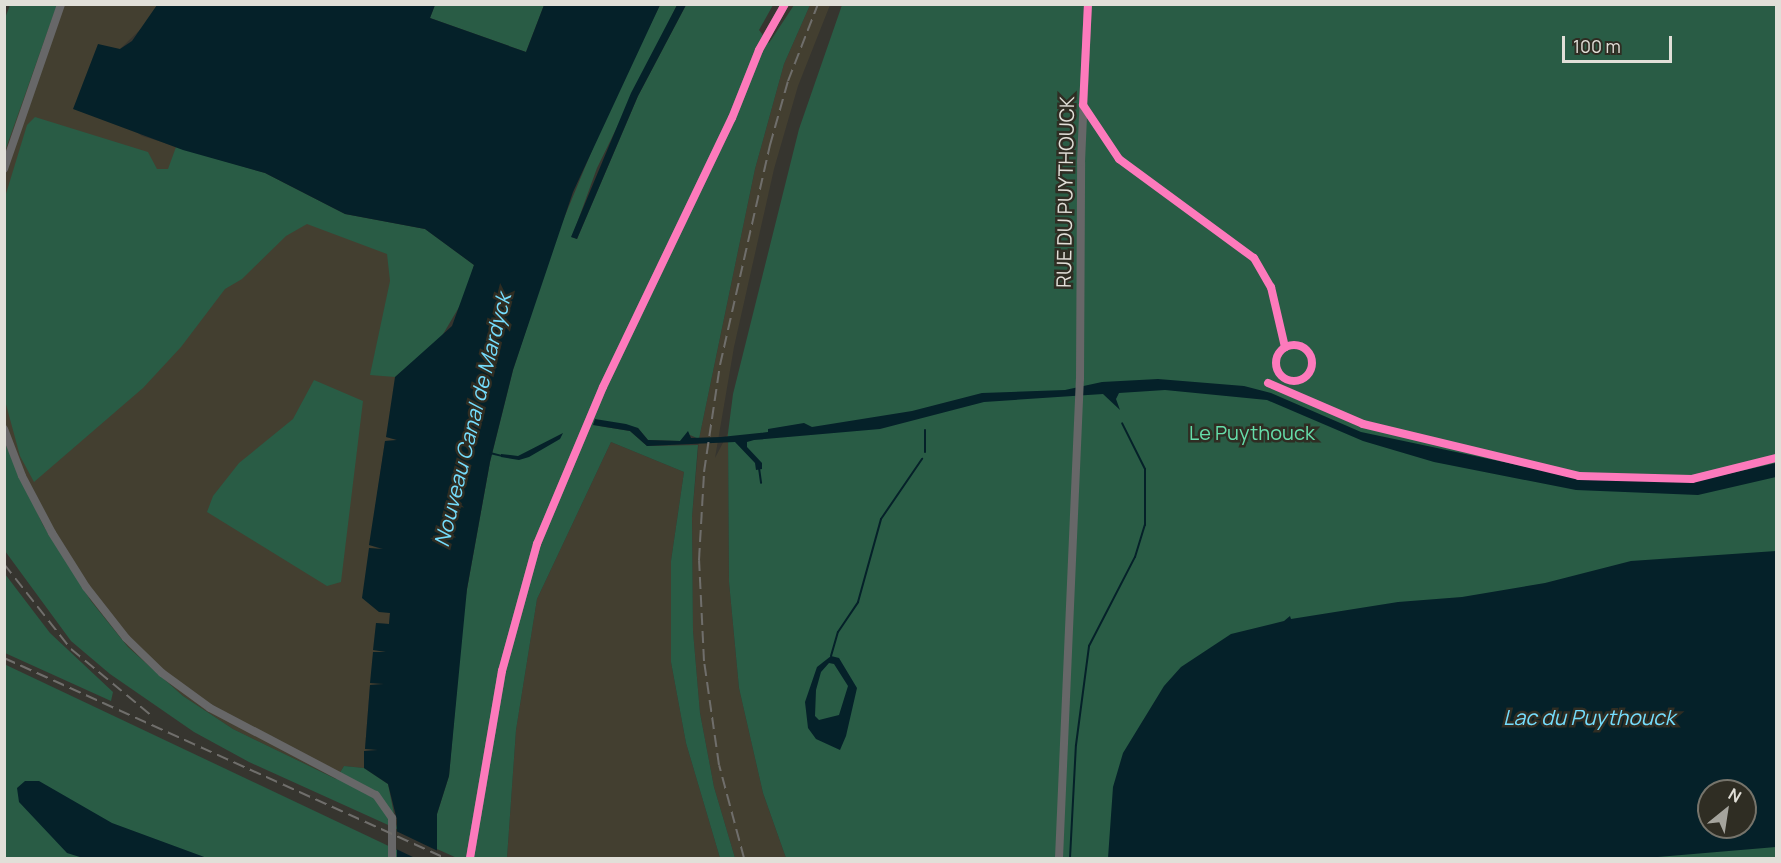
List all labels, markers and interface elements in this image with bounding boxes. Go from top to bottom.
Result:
scale bar [1565,24,1674,62]
text: 100 m [1573,34,1621,58]
street label: RUE DU PUYTHOUCK [1051,96,1079,288]
water label: Nouveau Canal de Mardyck [428,291,516,549]
park label: Le Puythouck [1189,420,1315,444]
water label: Lac du Puythouck [1503,704,1675,730]
north arrow [1697,779,1757,839]
text: N [1725,783,1745,808]

